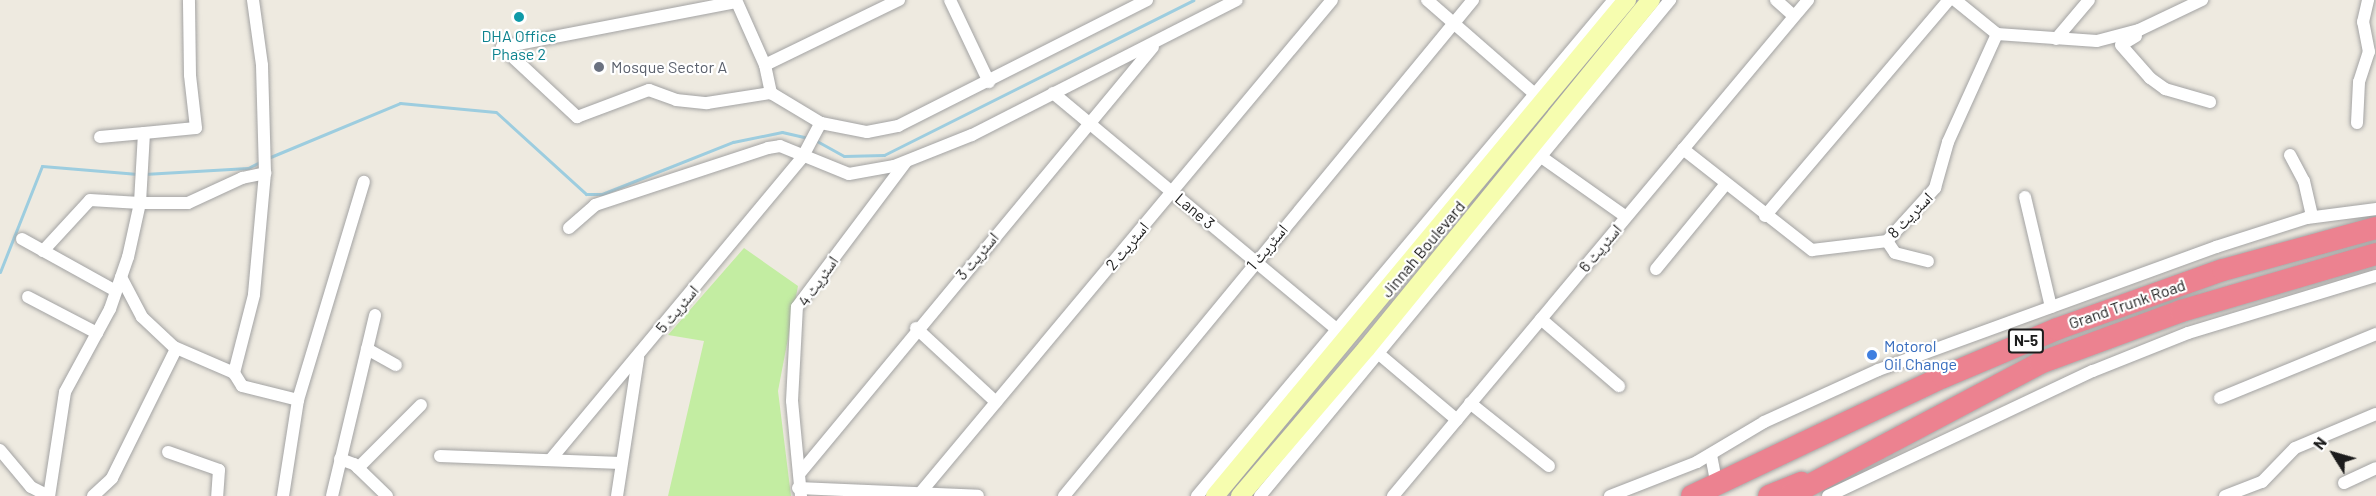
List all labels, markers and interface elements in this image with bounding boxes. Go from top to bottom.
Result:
marker: DHA Office Phase 2 [512,10,526,24]
place label: DHA Office Phase 2 [481,26,557,64]
place label: Mosque Sector A [611,57,727,77]
marker: Mosque Sector A [592,60,606,74]
street label: اسٹریٹ 8 [1883,188,1937,242]
street label: Lane 3 [1171,189,1219,233]
street label: Jinnah Boulevard [1377,197,1469,301]
street label: اسٹریٹ 2 [1101,218,1153,274]
street label: اسٹریٹ 1 [1242,220,1292,274]
street label: اسٹریٹ 6 [1574,220,1626,276]
street label: اسٹریٹ 3 [951,228,1003,284]
street label: اسٹریٹ 4 [794,252,842,310]
street label: Grand Trunk Road [2066,275,2188,333]
street label: اسٹریٹ 5 [651,281,703,337]
road number: N-5 [2006,329,2046,353]
place label: Motorol Oil Change [1884,336,1957,374]
marker: Motorol Oil Change [1865,348,1879,362]
north arrow [2304,424,2364,484]
text: N [2308,433,2330,453]

